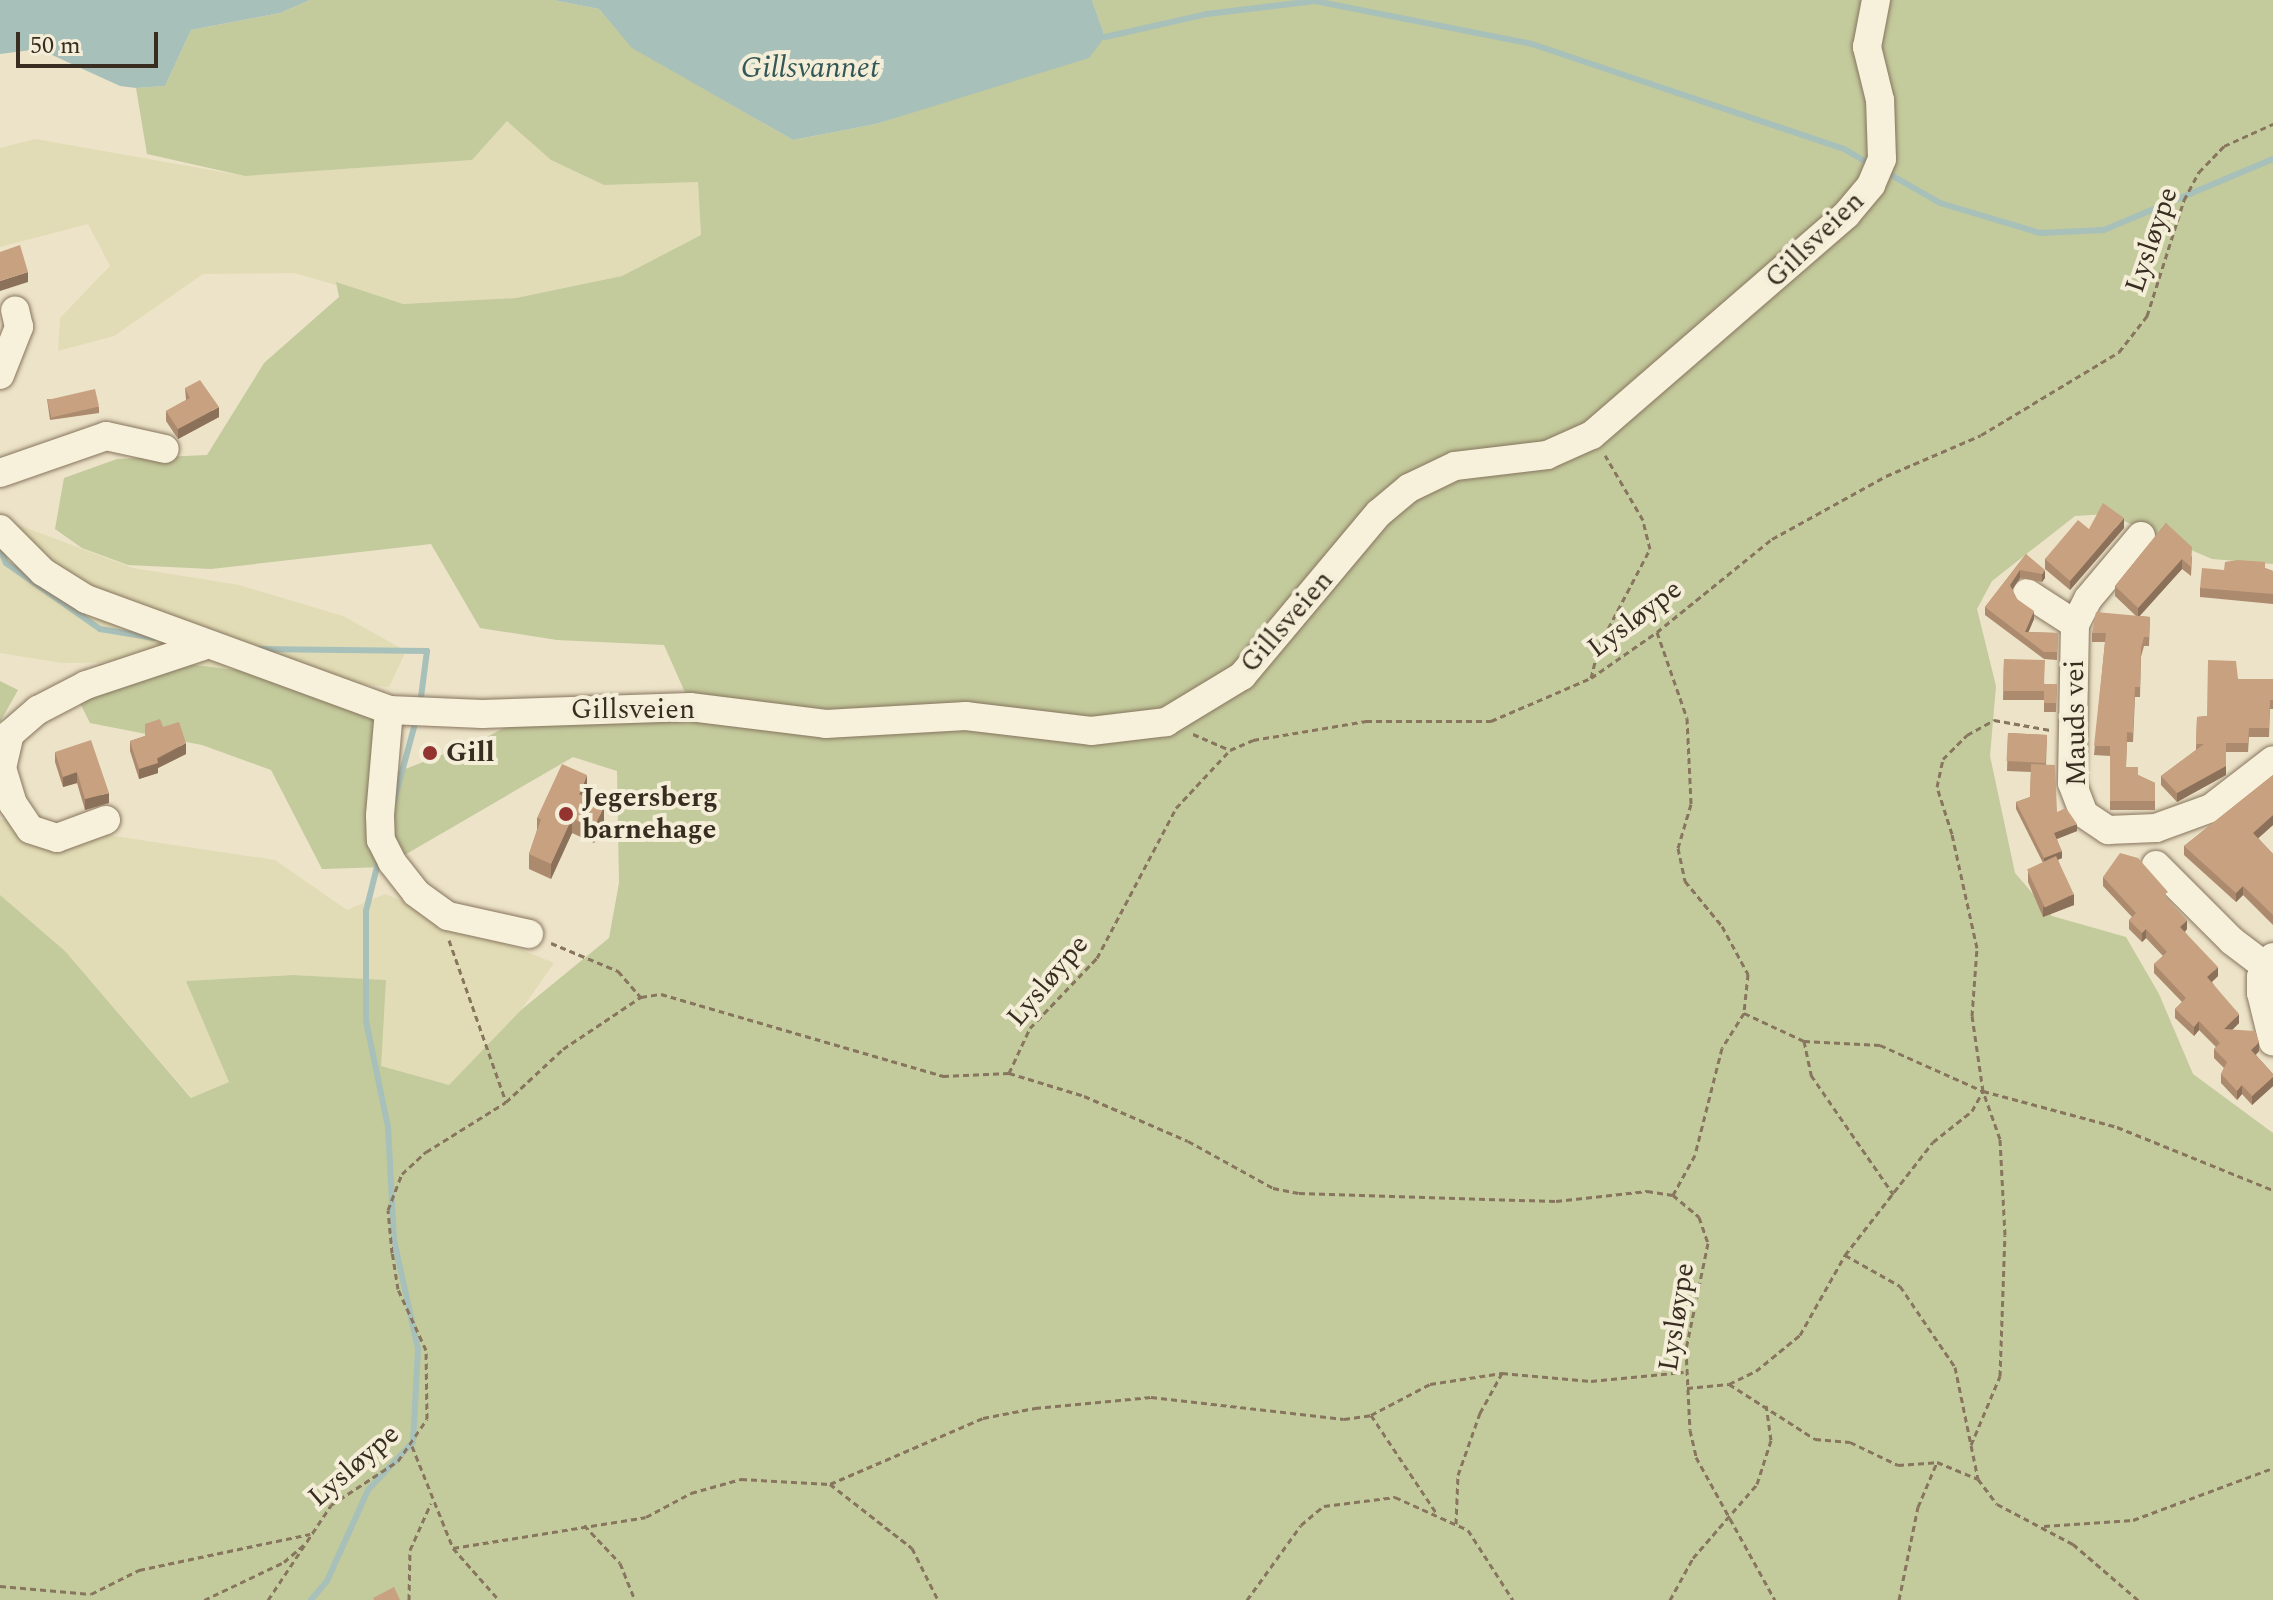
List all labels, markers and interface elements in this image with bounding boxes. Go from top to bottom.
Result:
scale bar [20,16,162,66]
text: 50 m [30,28,81,64]
water label: Gillsvannet [741,50,879,86]
street label: Lysløype [2118,183,2186,297]
street label: Gillsveien [1759,185,1871,295]
street label: Gillsveien [1234,564,1340,680]
street label: Lysløype [1581,573,1689,665]
street label: Mauds vei [2058,659,2094,787]
street label: Gillsveien [571,693,695,727]
place label: Gill [446,736,495,770]
marker: Gill [421,744,439,762]
place label: Jegersberg barnehage [582,781,718,847]
marker: Jegersberg barnehage [557,805,575,823]
street label: Lysløype [1000,928,1096,1034]
street label: Lysløype [1652,1260,1702,1374]
street label: Lysløype [302,1417,406,1515]

